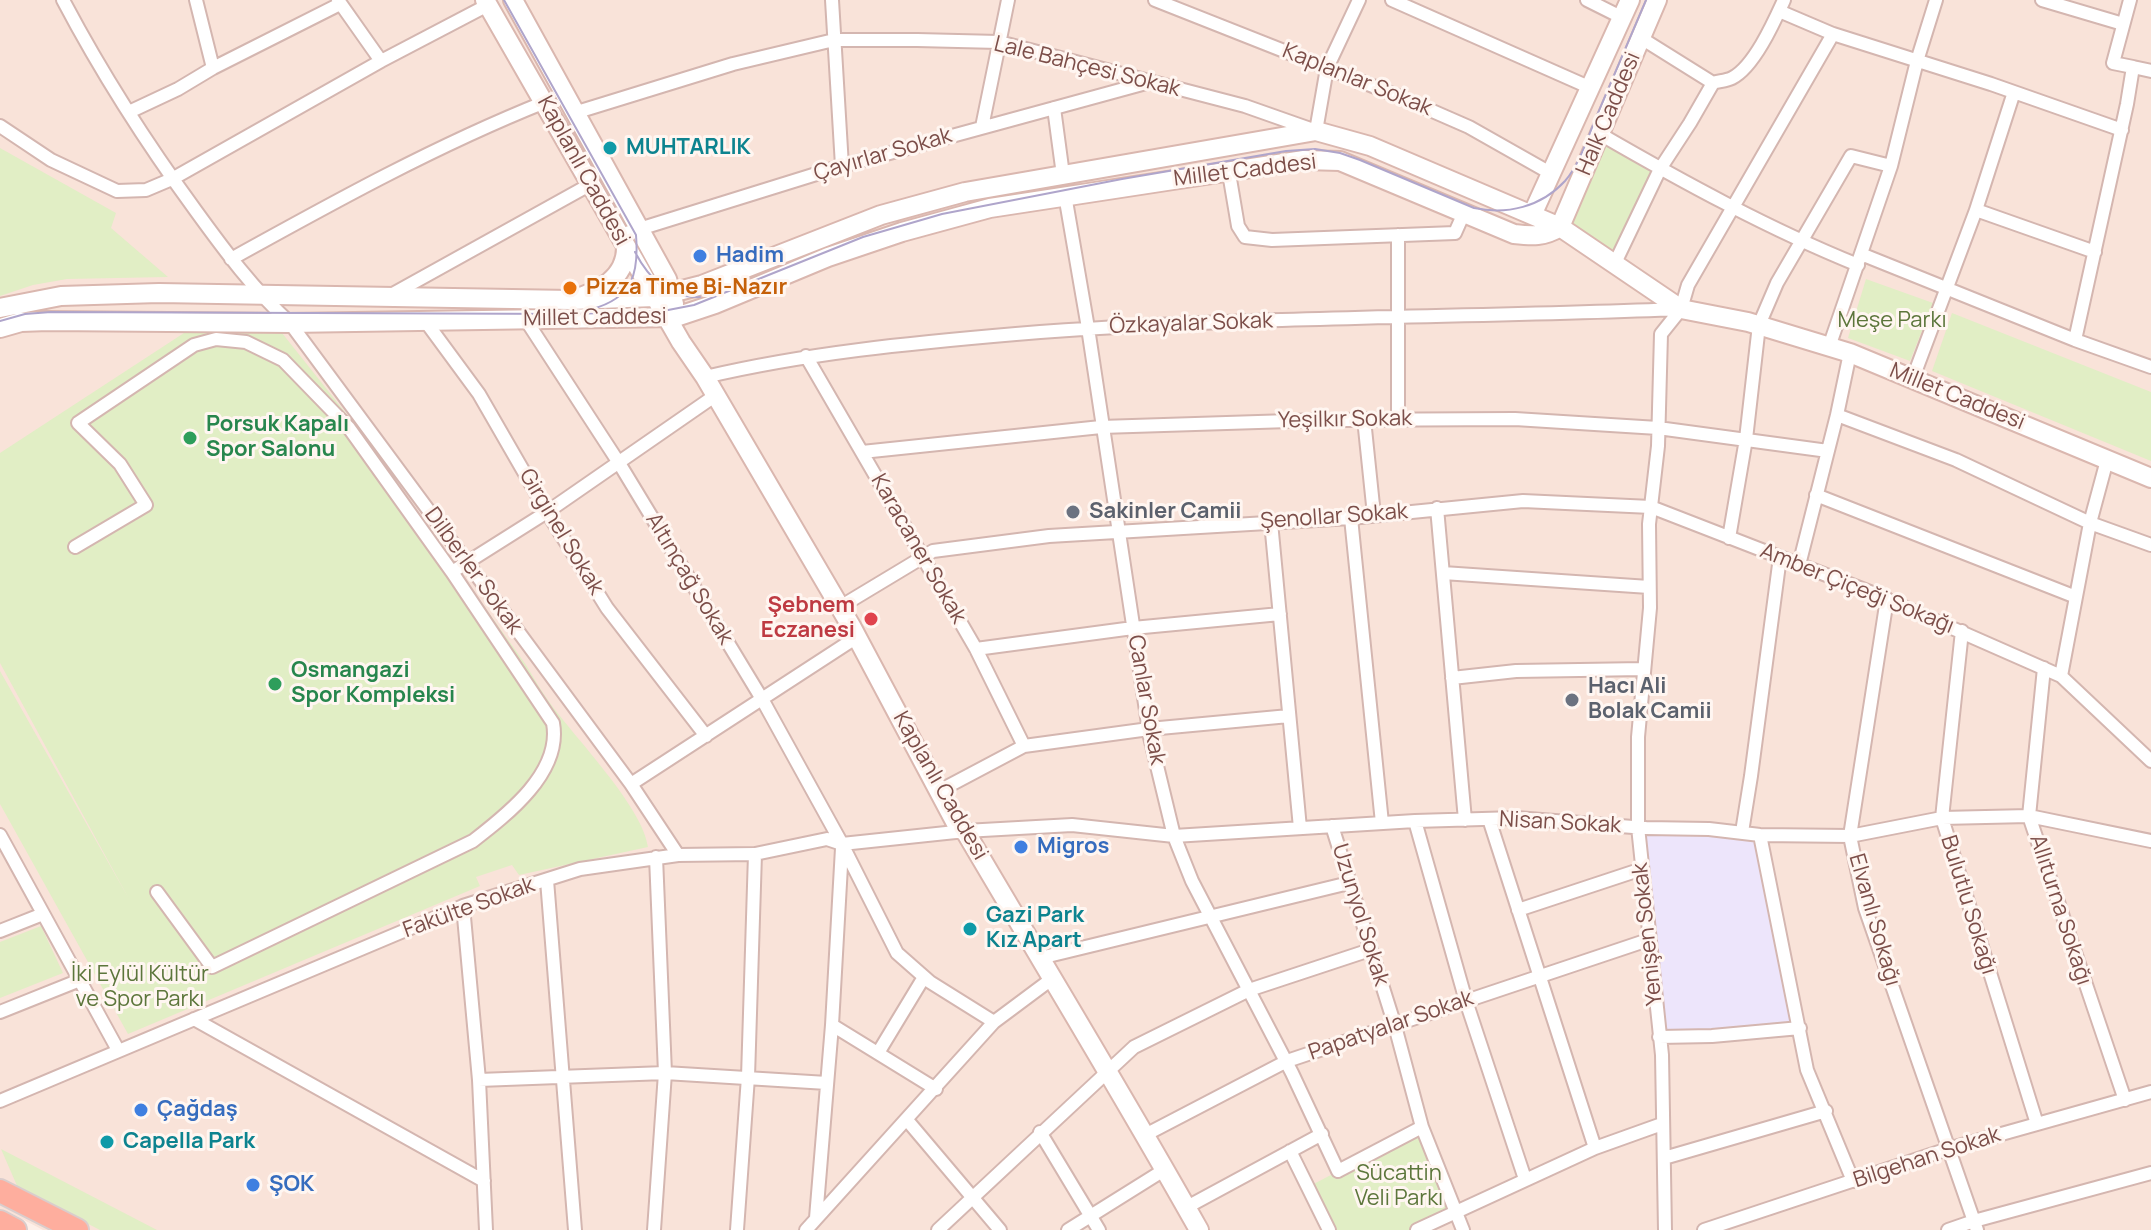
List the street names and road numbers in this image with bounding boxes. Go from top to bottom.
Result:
street label: Lale Bahçesi Sokak [991,31,1183,103]
street label: Kaplanlar Sokak [1278,38,1436,122]
street label: Halk Caddesi [1571,48,1647,180]
street label: Kaplanlı Caddesi [531,92,635,250]
street label: Çayırlar Sokak [811,123,955,187]
street label: Millet Caddesi [1172,149,1318,193]
street label: Millet Caddesi [523,304,667,332]
street label: Özkayalar Sokak [1109,308,1273,340]
street label: Millet Caddesi [1886,358,2028,436]
street label: Yeşilkır Sokak [1278,406,1412,434]
street label: Girginel Sokak [513,464,609,600]
street label: Karacaner Sokak [865,470,971,628]
street label: Şenollar Sokak [1259,499,1409,535]
street label: Dilberler Sokak [418,503,528,639]
street label: Altınçağ Sokak [639,509,739,649]
street label: Amber Çiçeği Sokağı [1756,538,1958,640]
street label: Canlar Sokak [1122,633,1170,767]
street label: Kaplanlı Caddesi [887,707,993,865]
street label: Nisan Sokak [1498,807,1622,839]
street label: Allıturna Sokağı [2023,831,2097,989]
street label: Bulutlu Sokağı [1934,832,2002,978]
street label: Uzunyol Sokak [1326,841,1394,989]
street label: Elvanlı Sokağı [1843,851,1905,989]
street label: Yenişen Sokak [1627,861,1669,1007]
street label: Fakülte Sokak [400,872,538,944]
street label: Papatyalar Sokak [1305,985,1477,1067]
street label: Bilgehan Sokak [1850,1122,2004,1194]

